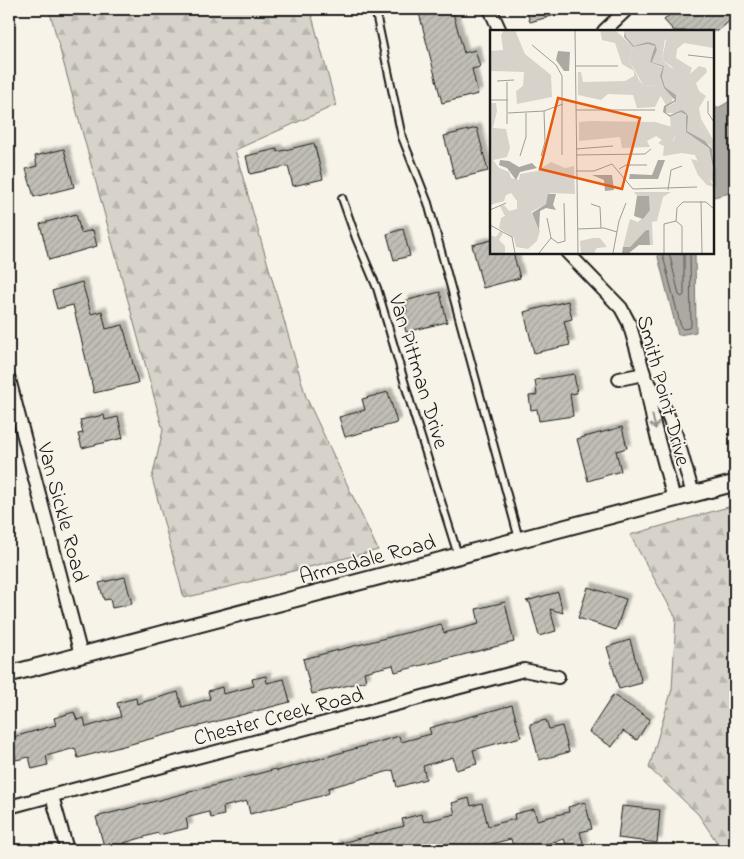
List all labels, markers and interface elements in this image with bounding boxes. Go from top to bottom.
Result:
inset map [490,30,714,254]
street label: Van Pittman Drive [378,290,456,453]
street label: Smith Point Drive [627,312,698,470]
one-way arrow [650,414,659,430]
street label: Van Sickle Road [27,439,95,586]
street label: Armsdale Road [296,527,439,594]
street label: Chester Creek Road [190,680,367,756]

